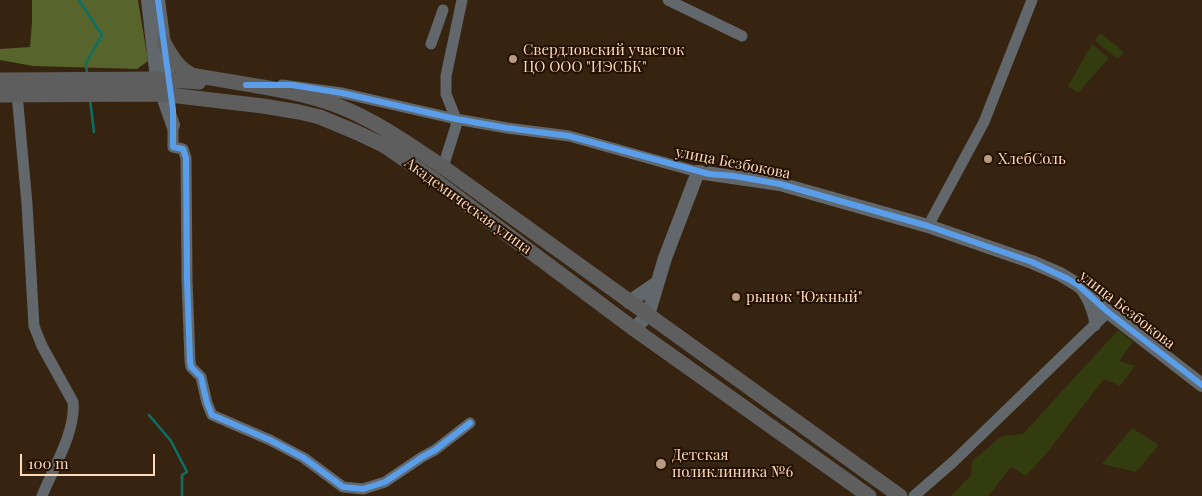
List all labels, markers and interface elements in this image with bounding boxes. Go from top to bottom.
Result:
place label: Свердловский участок ЦО ООО "ИЭСБК" [523,41,685,76]
marker: Свердловский участок ЦО ООО "ИЭСБК" [507,53,519,65]
street label: улица Безбокова [674,143,792,183]
place label: ХлебСоль [998,150,1066,168]
marker: ХлебСоль [982,153,994,165]
street label: Академическая улица [401,154,535,258]
street label: улица Безбокова [1076,267,1178,353]
place label: рынок "Южный" [746,288,862,306]
marker: рынок "Южный" [730,291,742,303]
scale bar [22,444,158,476]
place label: Детская поликлиника №6 [672,446,793,481]
text: 100 m [28,453,69,473]
marker: Детская поликлиника №6 [654,457,668,471]

